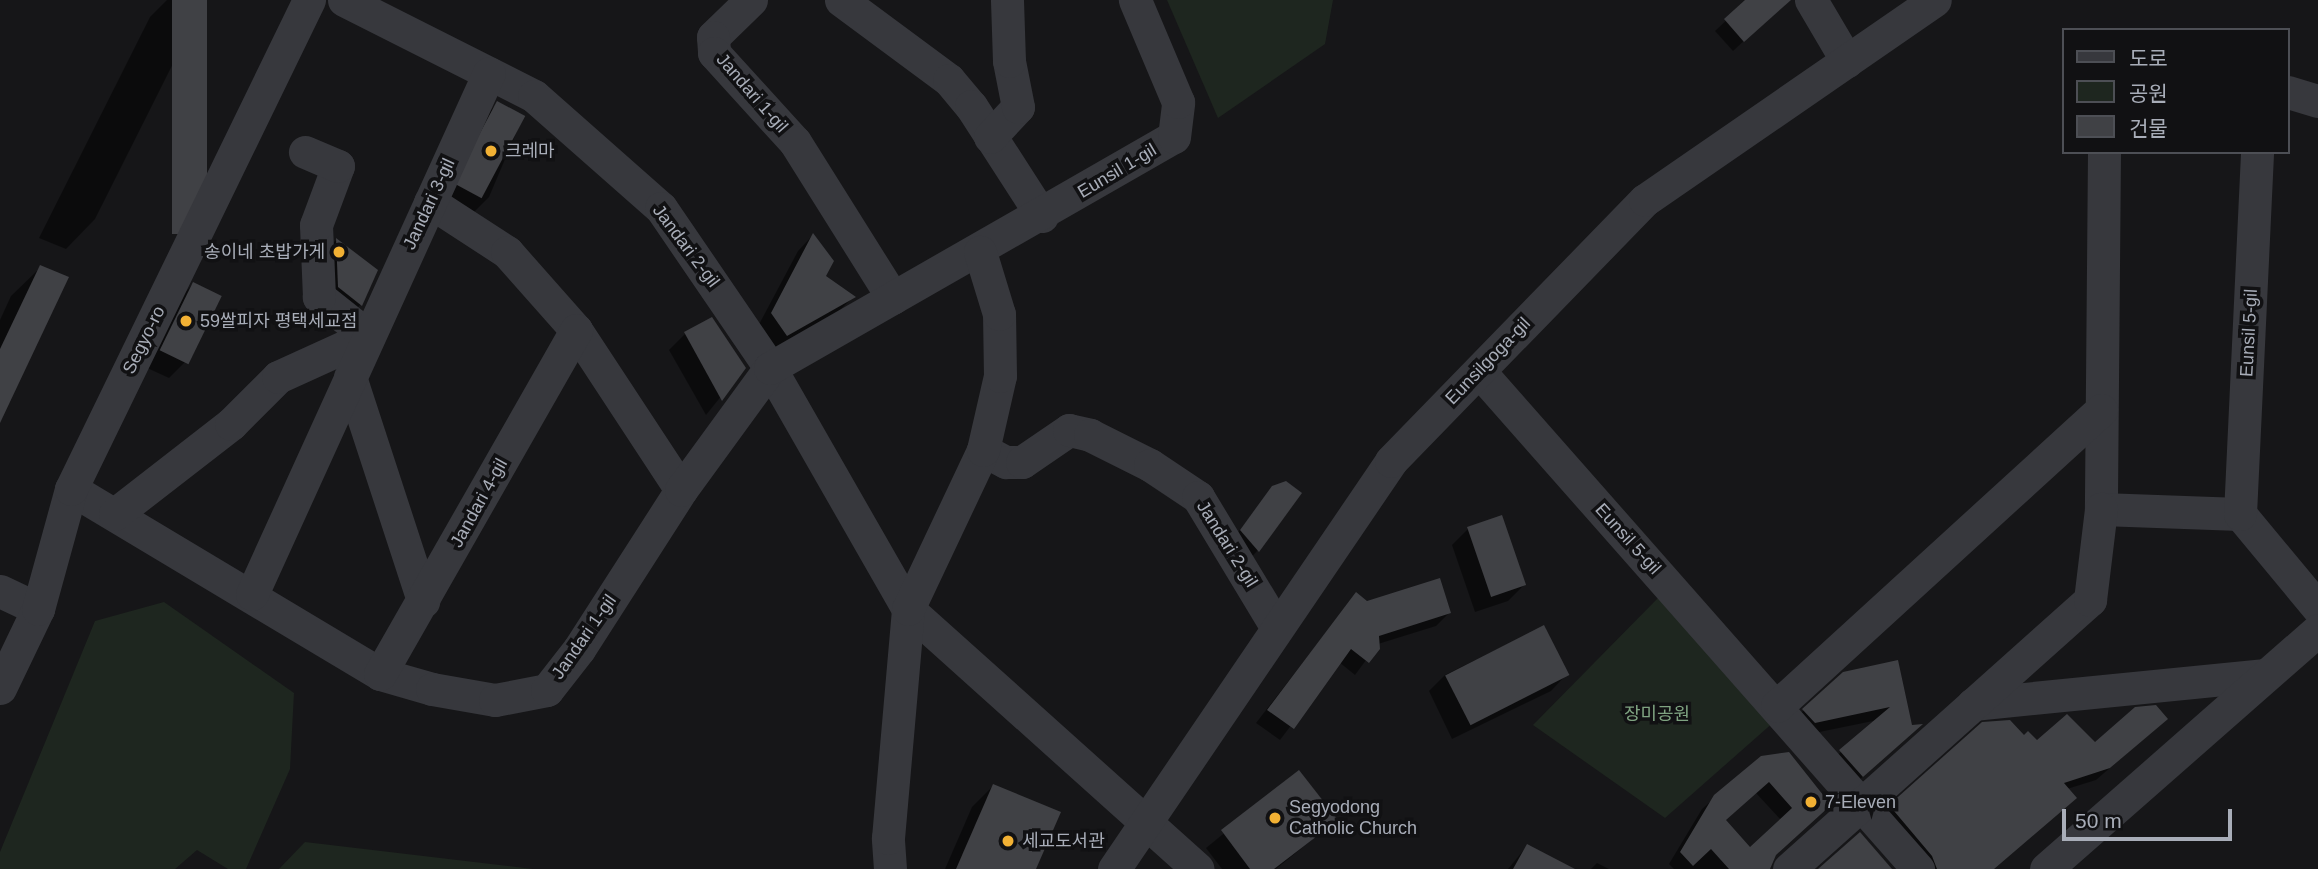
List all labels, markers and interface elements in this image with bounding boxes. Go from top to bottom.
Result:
legend [2062,28,2290,154]
text: 도로 [2129,47,2168,70]
street label: Jandari 1-gil [712,49,792,137]
text: 공원 [2129,82,2168,105]
text: 건물 [2129,117,2168,140]
street label: Eunsil 1-gil [1074,139,1160,203]
place label: 크레마 [505,140,555,162]
marker: 크레마 [483,143,499,159]
street label: Jandari 3-gil [398,155,460,253]
street label: Jandari 2-gil [648,200,724,292]
place label: 송이네 초밥가게 [204,241,325,263]
marker: 송이네 초밥가게 [331,244,347,260]
street label: Eunsil 5-gil [2236,288,2262,378]
street label: Segyo-ro [118,302,170,378]
place label: 59쌀피자 평택세교점 [200,310,358,332]
marker: 59쌀피자 평택세교점 [178,313,194,329]
street label: Eunsilgoga-gil [1441,313,1535,409]
street label: Jandari 4-gil [446,455,512,551]
street label: Jandari 2-gil [1192,497,1262,591]
street label: Eunsil 5-gil [1591,499,1665,579]
street label: Jandari 1-gil [547,591,621,683]
park label: 장미공원 [1624,703,1690,725]
place label: 7-Eleven [1825,791,1896,813]
marker: 7-Eleven [1803,794,1819,810]
scale bar [2066,796,2236,840]
place label: Segyodong Catholic Church [1289,797,1417,840]
text: 50 m [2075,809,2122,832]
marker: Segyodong Catholic Church [1267,810,1283,826]
place label: 세교도서관 [1022,830,1105,852]
marker: 세교도서관 [1000,833,1016,849]

